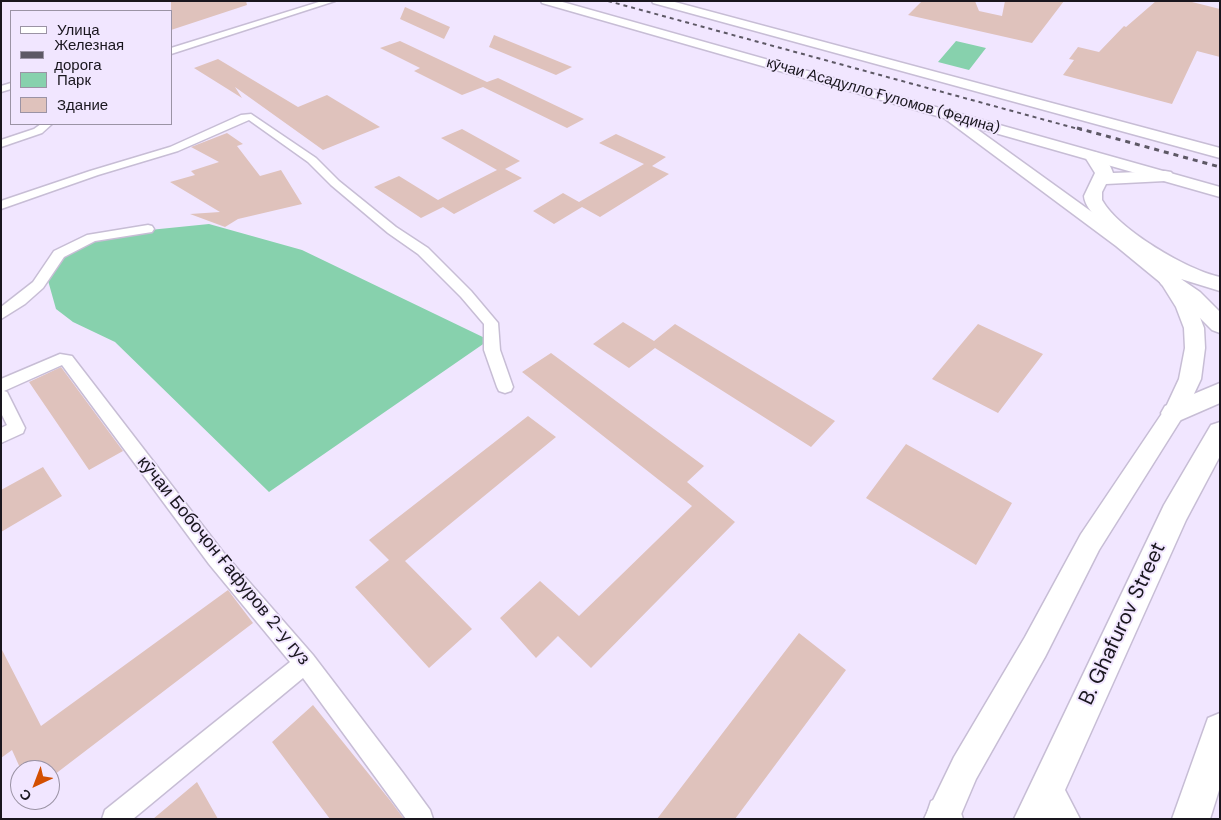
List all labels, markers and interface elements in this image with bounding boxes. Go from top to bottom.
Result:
legend [10,10,172,125]
text: Улица [57,20,100,40]
text: Железная дорога [54,35,124,75]
street label: кӯчаи Асадулло Ғуломов (Федина) [764,54,1002,138]
text: Парк [57,70,91,90]
text: Здание [57,95,108,115]
street label: кӯчаи Бобоҷон Ғафуров 2-у гуз [132,452,314,670]
street label: B. Ghafurov Street [1074,539,1172,709]
north arrow [10,760,60,810]
text: С [16,785,35,805]

